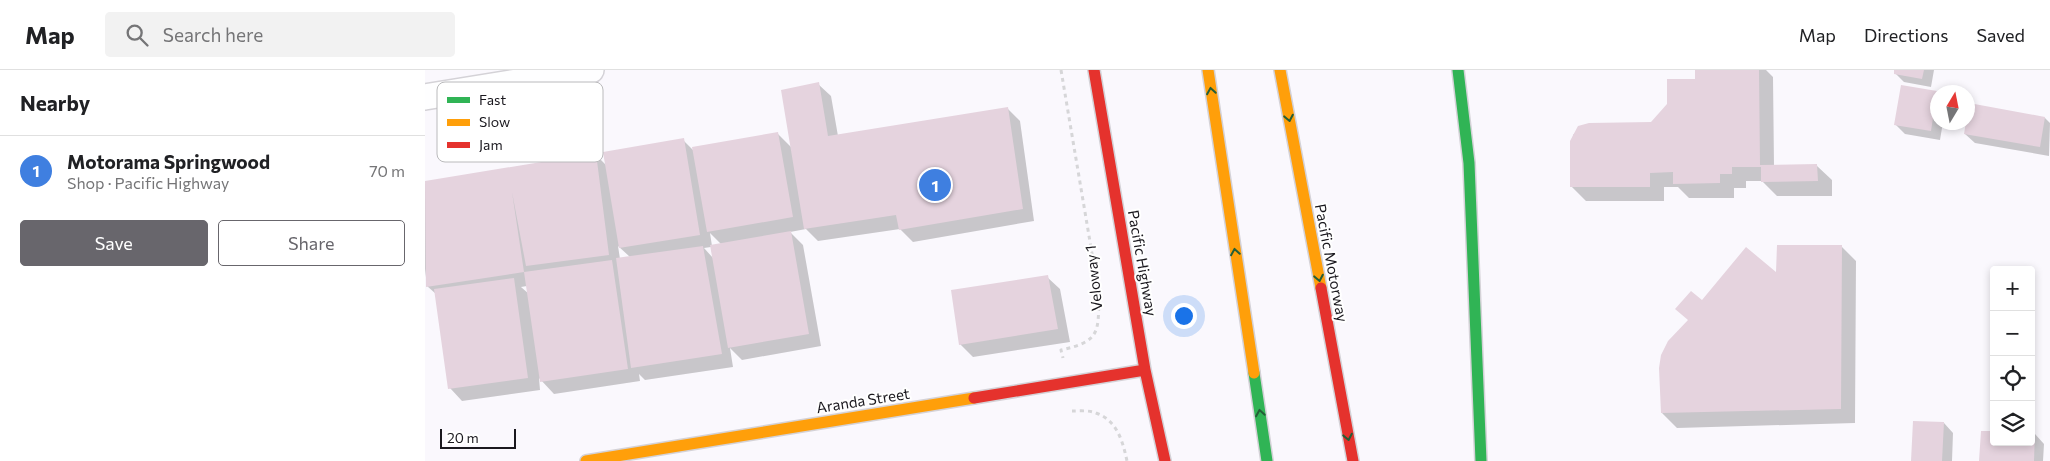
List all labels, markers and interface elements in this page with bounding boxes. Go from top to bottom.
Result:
search box [105,12,455,57]
text: Map [25,20,75,49]
icon: search [123,21,151,49]
text: Search here [163,23,263,46]
text: Map [1799,24,1836,46]
text: Directions [1864,24,1948,46]
text: Saved [1976,24,2025,46]
legend [437,82,603,162]
north arrow [1930,85,1975,130]
one-way arrow [1206,87,1217,95]
text: Nearby [20,90,90,115]
text: Fast [479,91,506,108]
text: Slow [479,113,510,130]
one-way arrow [1283,114,1294,122]
text: Jam [479,136,503,153]
text: Motorama Springwood [67,150,270,173]
text: 1 [32,161,40,180]
text: 70 m [369,161,405,180]
pin: 1 [919,166,951,204]
text: Shop · Pacific Highway [67,173,229,192]
street label: Pacific Motorway [1312,202,1352,324]
street label: Pacific Highway [1125,208,1161,318]
button: Save [20,220,208,266]
button: Share [218,220,405,266]
street label: Veloway 1 [1081,244,1105,312]
one-way arrow [1231,248,1241,257]
map controls [1990,266,2035,446]
button: + [1990,266,2035,311]
one-way arrow [1313,273,1323,282]
your location [1171,303,1197,329]
button: − [1990,311,2035,356]
button: locate [1990,356,2035,401]
street label: Aranda Street [815,384,911,416]
button: layers [1990,401,2035,446]
one-way arrow [1255,408,1266,416]
scale bar [440,426,516,449]
text: 20 m [447,429,479,446]
one-way arrow [1343,433,1353,442]

